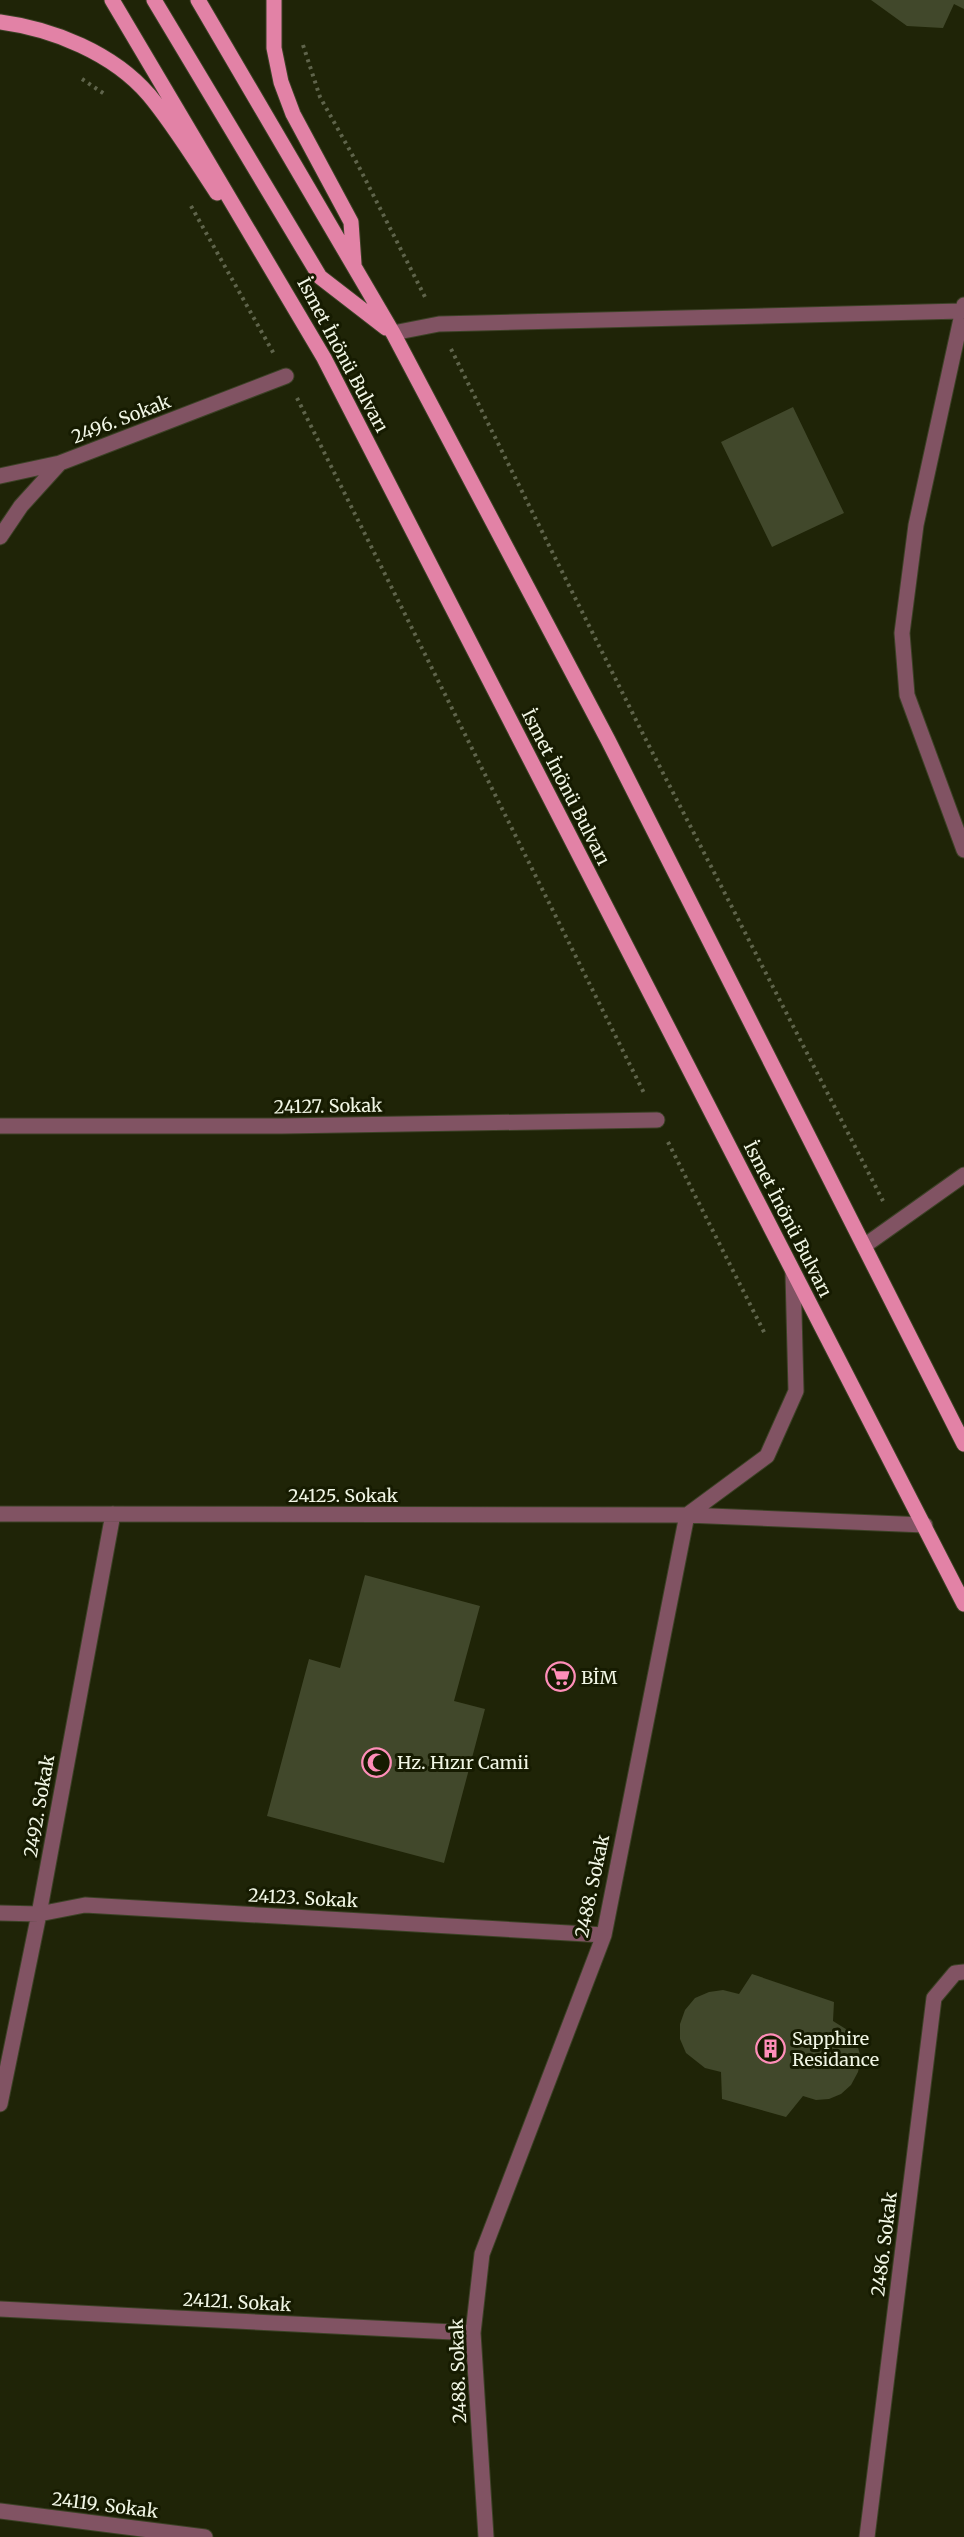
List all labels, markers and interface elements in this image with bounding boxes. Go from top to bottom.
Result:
street label: İsmet İnönü Bulvarı [292,274,394,437]
street label: 2496. Sokak [68,389,174,448]
street label: İsmet İnönü Bulvarı [517,705,615,869]
street label: 24127. Sokak [274,1094,383,1118]
street label: İsmet İnönü Bulvarı [739,1137,837,1301]
street label: 24125. Sokak [288,1484,399,1507]
supermarket icon: BİM [544,1661,576,1693]
place label: BİM [581,1666,618,1689]
mosque icon: Hz. Hızır Camii [360,1746,392,1778]
place label: Hz. Hızır Camii [397,1751,529,1774]
street label: 2492. Sokak [19,1752,59,1859]
street label: 2488. Sokak [570,1832,614,1940]
street label: 24123. Sokak [247,1884,359,1912]
place label: Sapphire Residance [792,2027,879,2071]
building icon: Sapphire Residance [755,2032,787,2064]
street label: 2486. Sokak [866,2190,902,2297]
street label: 24121. Sokak [182,2288,292,2316]
street label: 2488. Sokak [445,2318,471,2424]
street label: 24119. Sokak [51,2487,160,2523]

